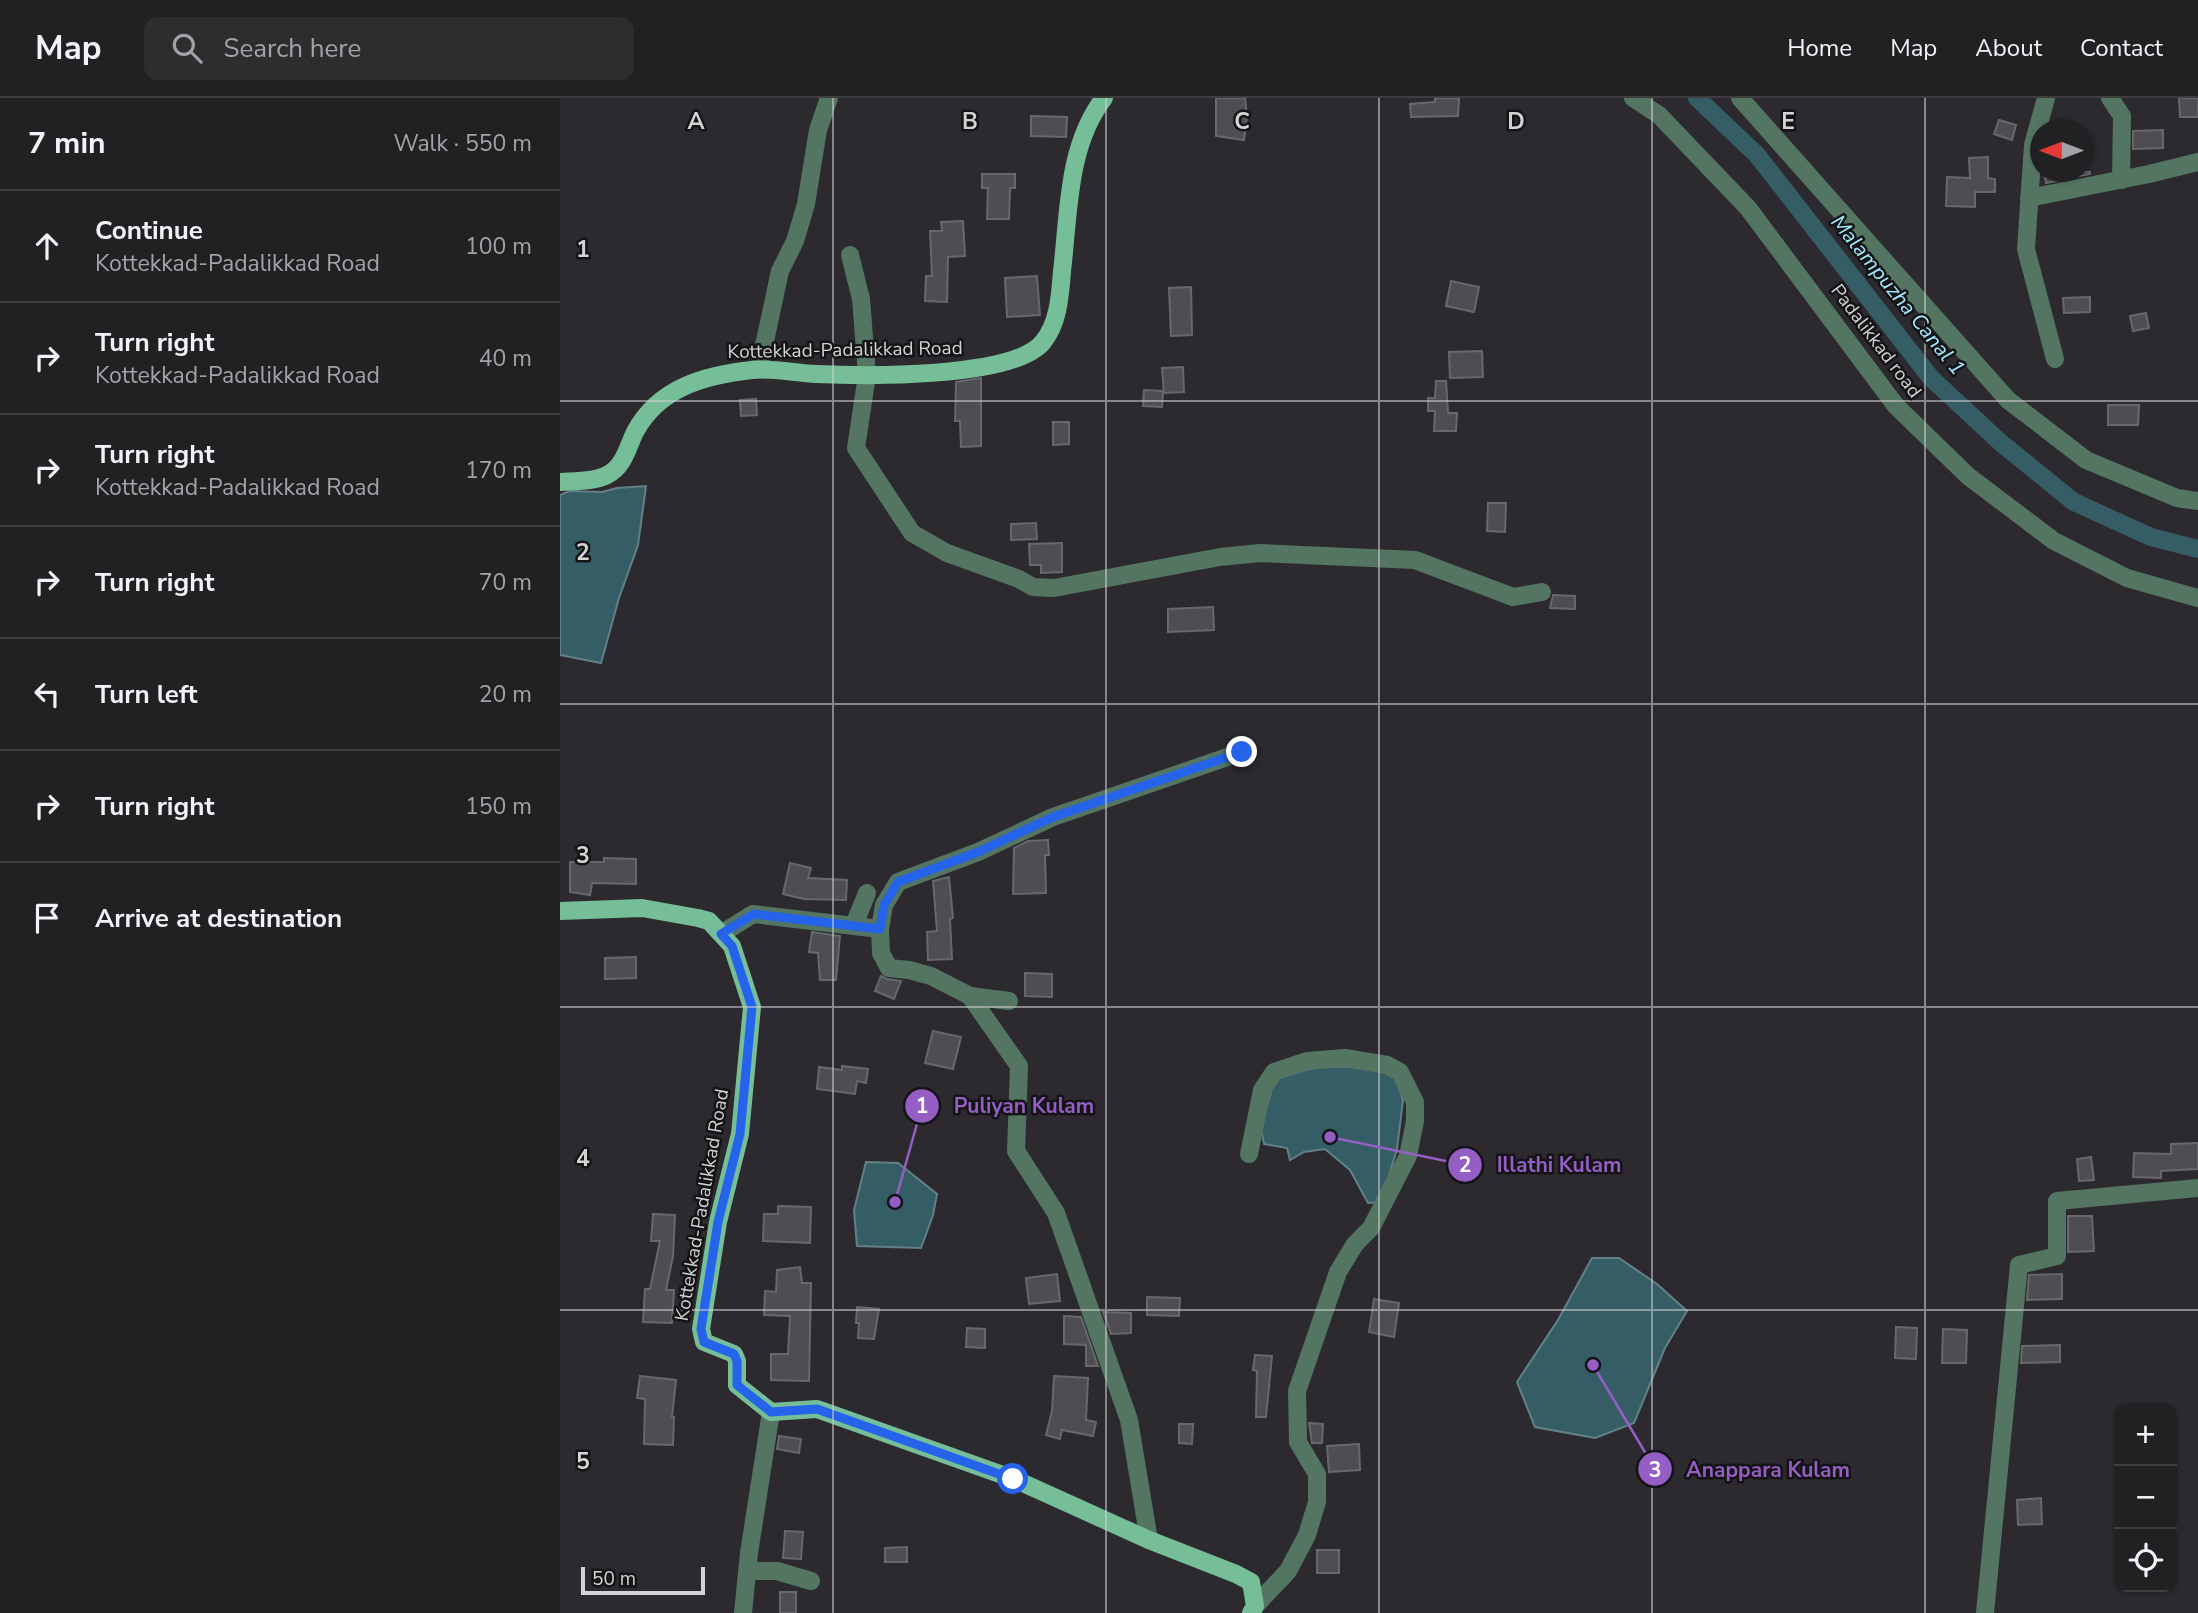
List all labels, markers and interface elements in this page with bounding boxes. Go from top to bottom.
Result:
search box [144,17,634,80]
text: Map [35,26,102,71]
icon: search [168,29,206,67]
text: Search here [224,31,361,66]
text: Home [1787,32,1852,64]
text: Map [1890,32,1937,64]
text: About [1975,32,2042,64]
text: Contact [2080,32,2163,64]
text: A [687,106,705,137]
text: B [962,106,978,137]
text: C [1234,106,1250,137]
text: D [1507,106,1525,137]
text: E [1781,106,1795,137]
north arrow [2030,119,2093,182]
text: 7 min [28,123,106,164]
text: Walk · 550 m [393,128,532,159]
water label: Malampuzha Canal 1 [1825,209,1971,381]
text: Continue [95,213,203,248]
icon: ahead [28,227,66,265]
text: 100 m [465,231,532,262]
text: 1 [576,234,590,265]
text: Kottekkad-Padalikkad Road [95,248,380,279]
street label: Padalikkad road [1825,279,1927,403]
text: Turn right [95,325,214,360]
street label: Kottekkad-Padalikkad Road [727,335,963,365]
icon: right [28,339,66,377]
text: 40 m [479,343,532,374]
text: Kottekkad-Padalikkad Road [95,360,380,391]
text: Turn right [95,437,214,472]
icon: right [28,451,66,489]
text: 170 m [465,455,532,486]
text: Kottekkad-Padalikkad Road [95,472,380,503]
text: 2 [576,537,590,568]
icon: right [28,563,66,601]
text: Turn right [95,565,214,600]
text: 70 m [479,567,532,598]
icon: left [28,675,66,713]
text: Turn left [95,677,198,712]
text: 20 m [479,679,532,710]
route end [1226,736,1257,767]
icon: right [28,787,66,825]
text: Turn right [95,789,214,824]
text: 150 m [465,791,532,822]
text: 3 [576,840,590,871]
icon: arrive [28,899,66,937]
text: Arrive at destination [95,901,342,936]
callout: Puliyan Kulam [905,1085,1108,1127]
street label: Kottekkad-Padalikkad Road [669,1087,735,1323]
text: 1 [916,1092,928,1120]
text: Puliyan Kulam [954,1092,1094,1120]
text: 4 [576,1143,590,1174]
callout: Illathi Kulam [1447,1144,1635,1186]
text: 2 [1459,1151,1471,1179]
text: Illathi Kulam [1497,1151,1621,1179]
map controls [2114,1403,2177,1592]
button: + [2114,1403,2177,1466]
text: 5 [576,1446,590,1477]
callout: Anappara Kulam [1637,1448,1864,1490]
text: 3 [1649,1456,1661,1484]
text: Anappara Kulam [1686,1456,1850,1484]
route start [997,1463,1028,1494]
button: − [2114,1466,2177,1529]
button: locate [2114,1529,2177,1592]
scale bar [581,1564,705,1596]
text: 50 m [592,1566,636,1592]

